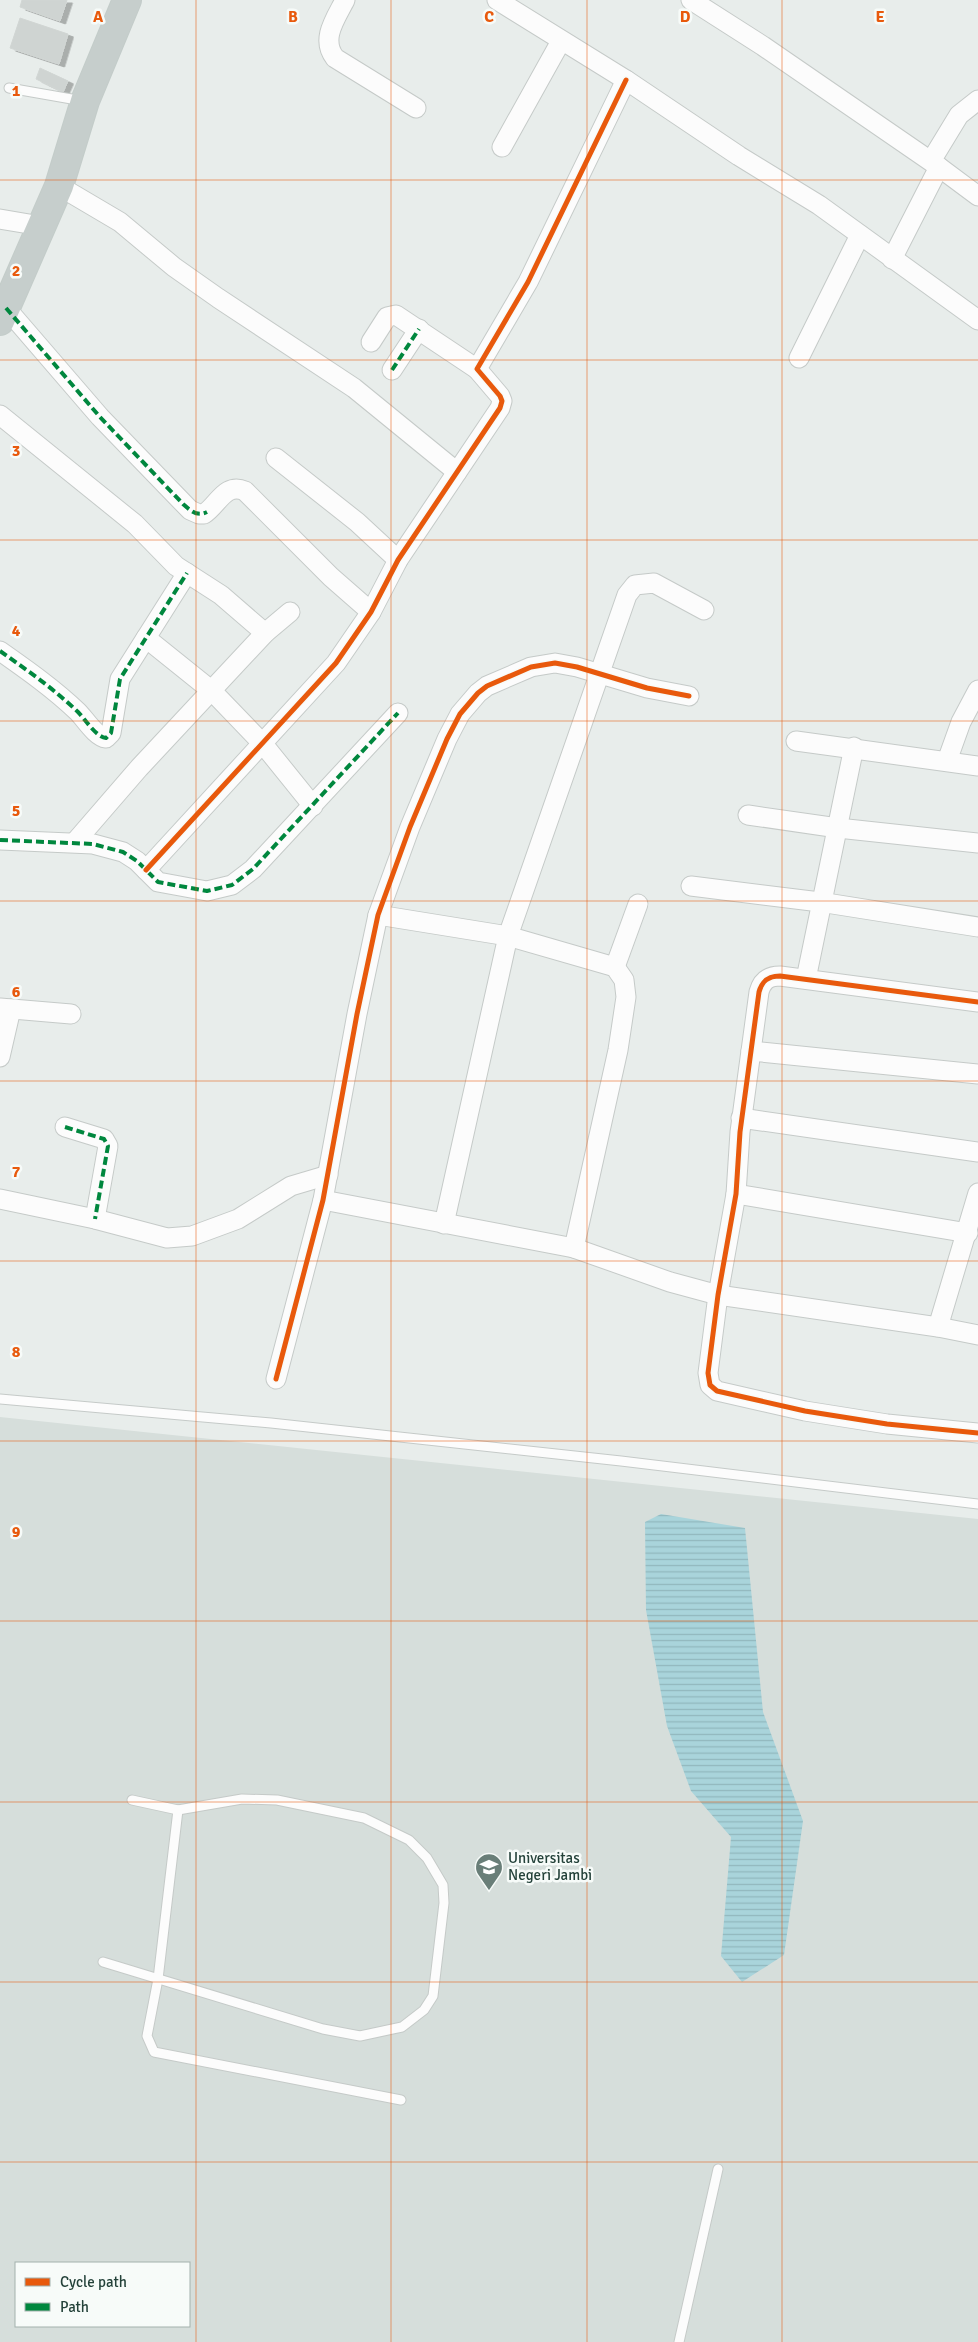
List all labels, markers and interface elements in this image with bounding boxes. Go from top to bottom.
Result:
text: A [93,7,104,27]
text: B [288,7,298,27]
text: C [484,7,494,27]
text: D [680,7,691,27]
text: E [875,7,885,27]
text: 1 [12,81,21,101]
text: 2 [12,261,20,281]
text: 3 [12,441,20,461]
text: 4 [12,621,21,641]
text: 5 [12,801,20,821]
text: 6 [12,982,21,1002]
text: 7 [12,1162,21,1182]
text: 8 [12,1342,21,1362]
text: 9 [12,1522,21,1542]
place label: Universitas Negeri Jambi [508,1849,592,1884]
school or university icon: Universitas Negeri Jambi [474,1852,504,1891]
legend [15,2262,190,2327]
text: Cycle path [60,2273,127,2291]
text: Path [60,2298,89,2316]

